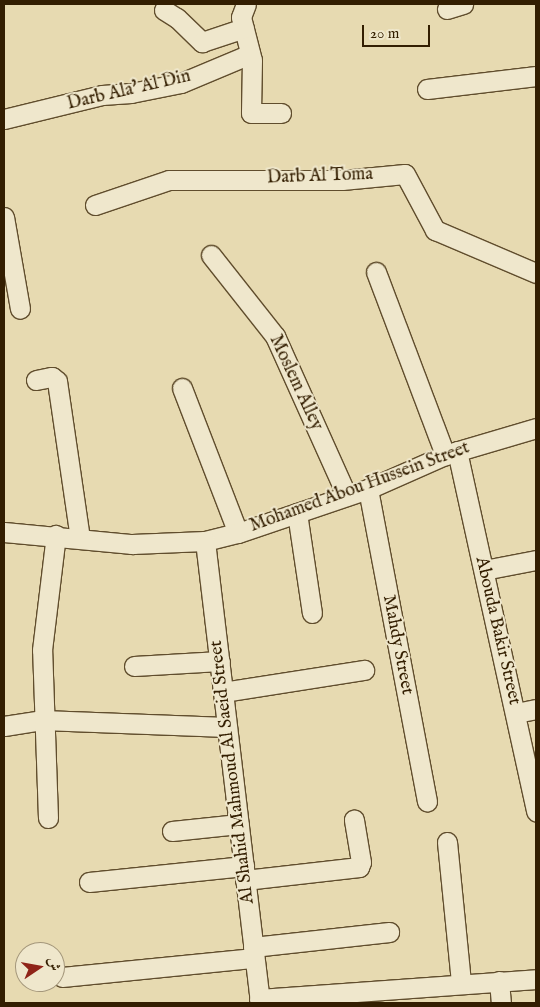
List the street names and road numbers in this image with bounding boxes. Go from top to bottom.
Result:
street label: Darb Ala' Al Din [65,66,193,116]
street label: Darb Al Toma [267,164,373,190]
street label: Moslem Alley [263,332,327,434]
street label: Mohamed Abou Hussein Street [247,438,473,538]
street label: Abouda Bakir Street [469,555,525,707]
street label: Mahdy Street [377,593,417,697]
street label: Al Shahid Mahmoud Al Saeid Street [206,639,260,905]

